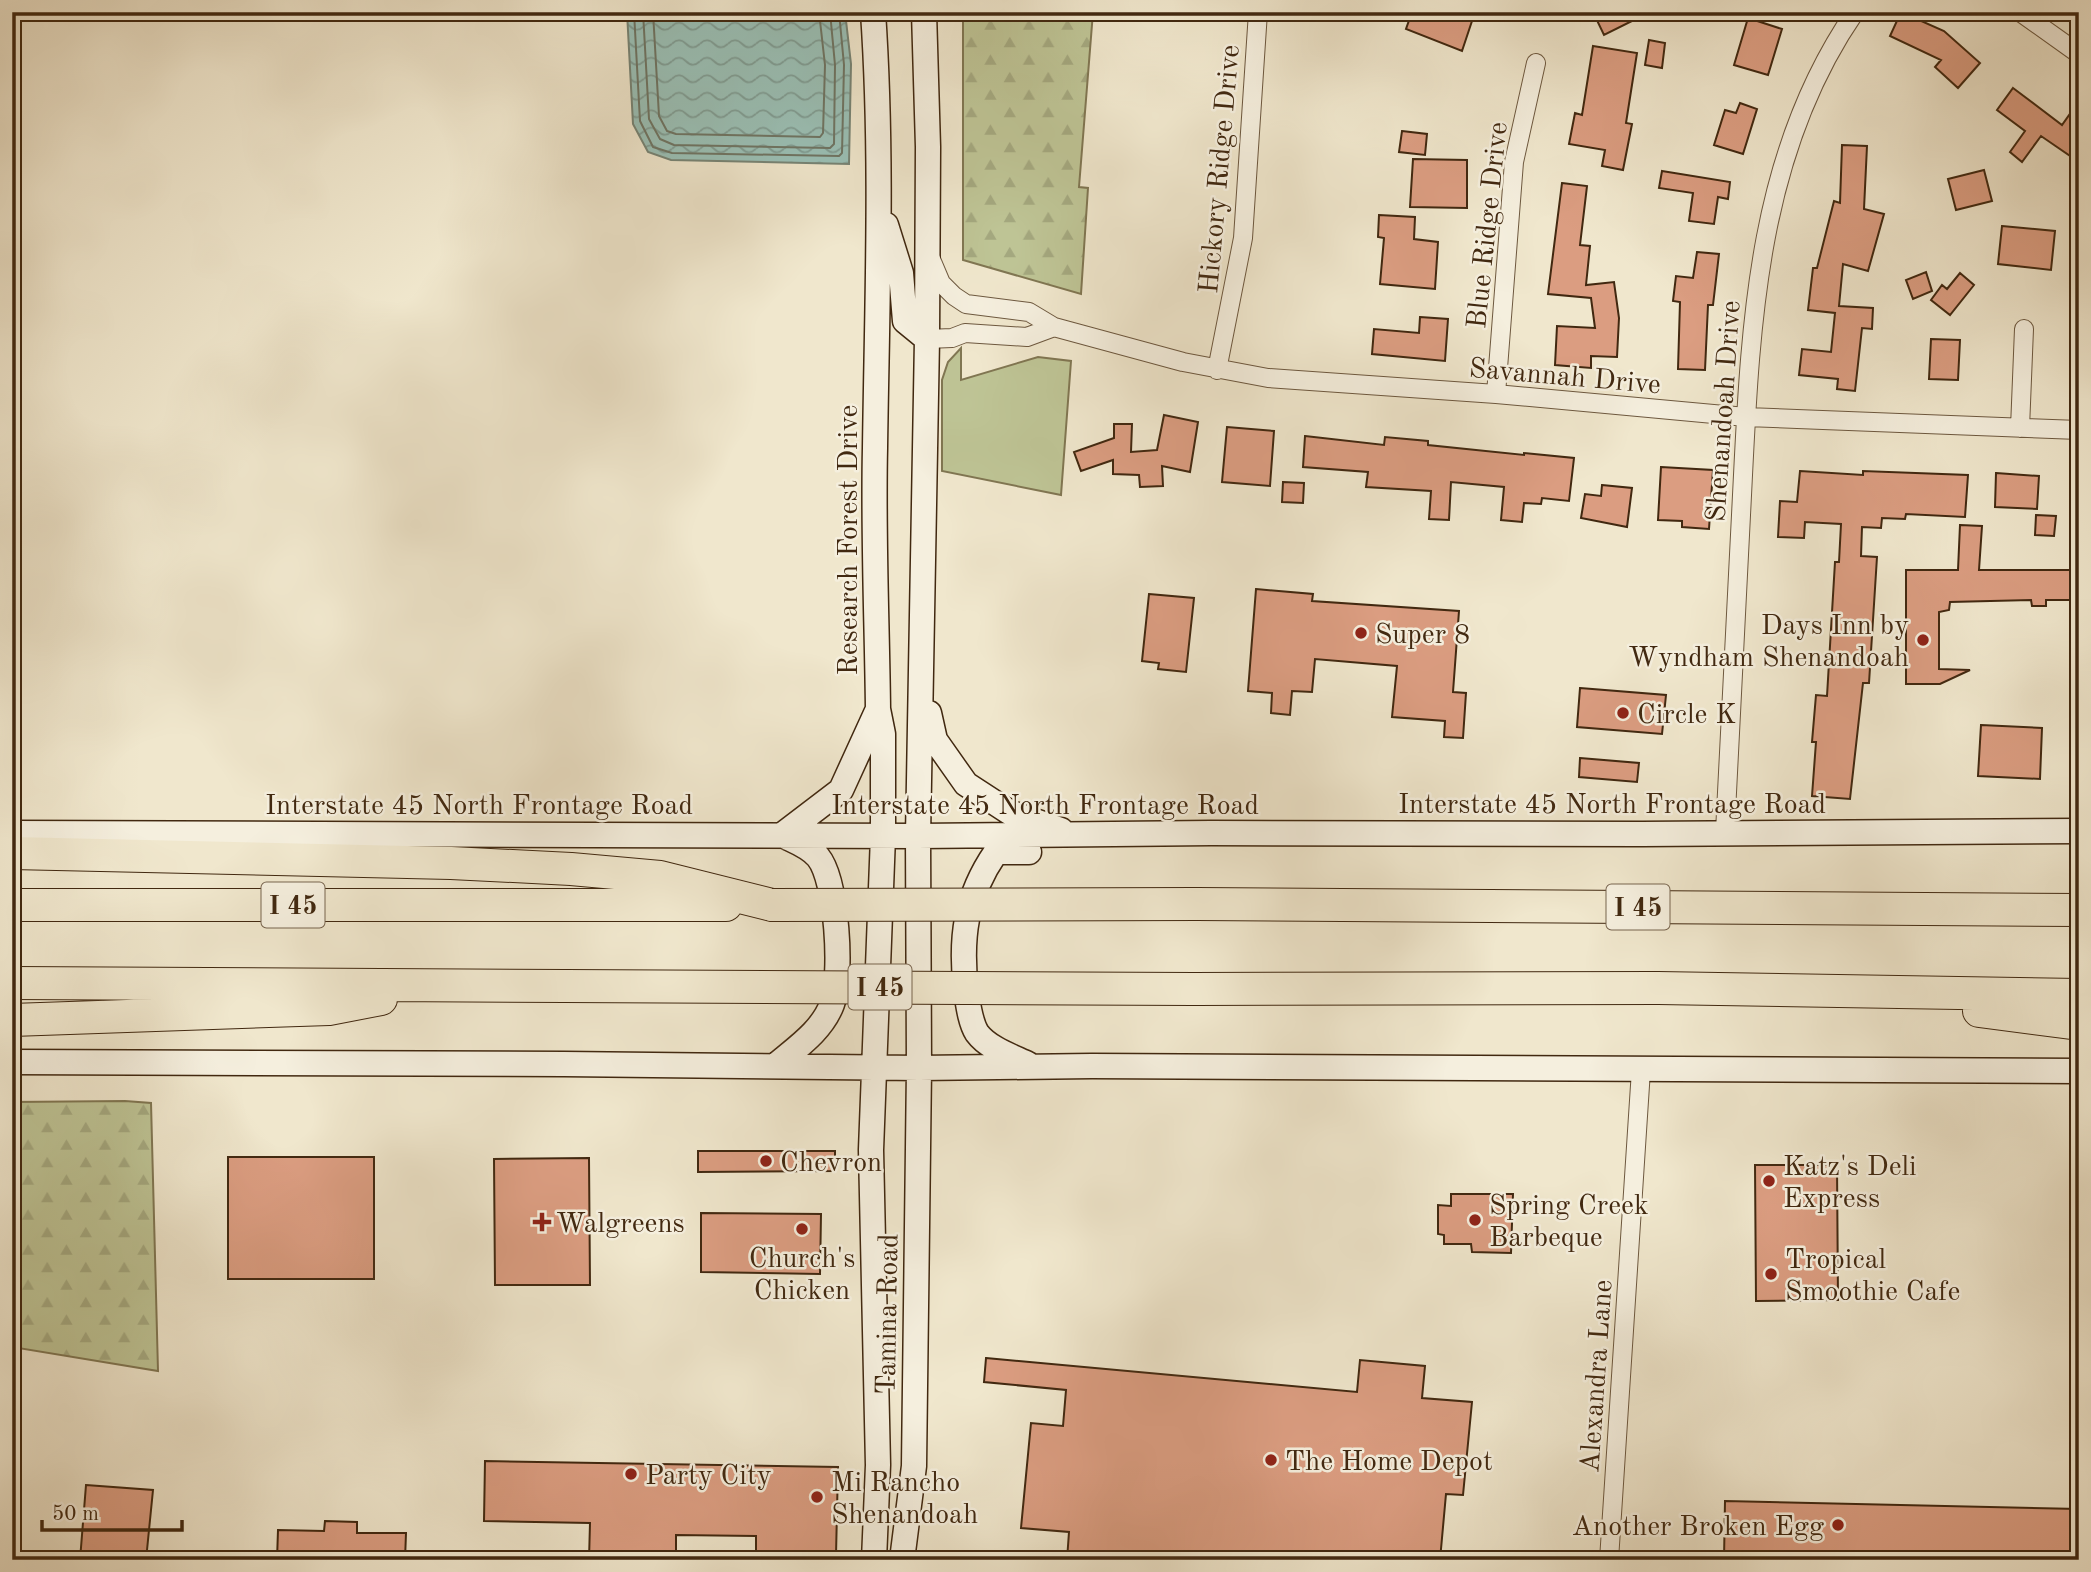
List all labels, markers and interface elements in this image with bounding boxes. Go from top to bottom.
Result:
street label: Hickory Ridge Drive [1196,44,1246,295]
street label: Blue Ridge Drive [1464,120,1514,330]
street label: Shenandoah Drive [1703,299,1747,523]
street label: Savannah Drive [1468,356,1662,400]
street label: Research Forest Drive [836,405,864,675]
place label: Days Inn by Wyndham Shenandoah [1628,613,1909,673]
place label: Super 8 [1375,622,1470,650]
marker: Super 8 [1353,625,1369,641]
marker: Days Inn by Wyndham Shenandoah [1915,632,1931,648]
place label: Circle K [1637,702,1736,730]
marker: Circle K [1615,705,1631,721]
street label: Interstate 45 North Frontage Road [1398,792,1826,820]
street label: Interstate 45 North Frontage Road [265,793,693,821]
street label: Interstate 45 North Frontage Road [831,793,1259,821]
road number: I 45 [262,882,324,928]
road number: I 45 [1606,885,1670,930]
road number: I 45 [848,964,912,1010]
place label: Chevron [780,1150,882,1178]
marker: Chevron [758,1153,774,1169]
place label: Katz's Deli Express [1783,1154,1917,1214]
marker: Katz's Deli Express [1761,1173,1777,1189]
place label: Spring Creek Barbeque [1489,1193,1649,1253]
place label: Walgreens [556,1211,685,1239]
marker: Spring Creek Barbeque [1467,1212,1483,1228]
marker: Walgreens [534,1214,550,1230]
marker: Church's Chicken [794,1221,810,1237]
street label: Tamina Road [874,1233,904,1395]
place label: Church's Chicken [749,1246,855,1306]
place label: Tropical Smoothie Cafe [1785,1247,1960,1307]
marker: Tropical Smoothie Cafe [1763,1266,1779,1282]
street label: Alexandra Lane [1577,1279,1619,1474]
place label: The Home Depot [1285,1449,1493,1477]
marker: The Home Depot [1263,1452,1279,1468]
place label: Party City [645,1463,772,1491]
marker: Party City [623,1466,639,1482]
place label: Mi Rancho Shenandoah [831,1470,978,1530]
scale bar [42,1488,182,1532]
marker: Mi Rancho Shenandoah [809,1489,825,1505]
text: 50 m [52,1504,99,1525]
place label: Another Broken Egg [1572,1514,1824,1542]
marker: Another Broken Egg [1830,1517,1846,1533]

